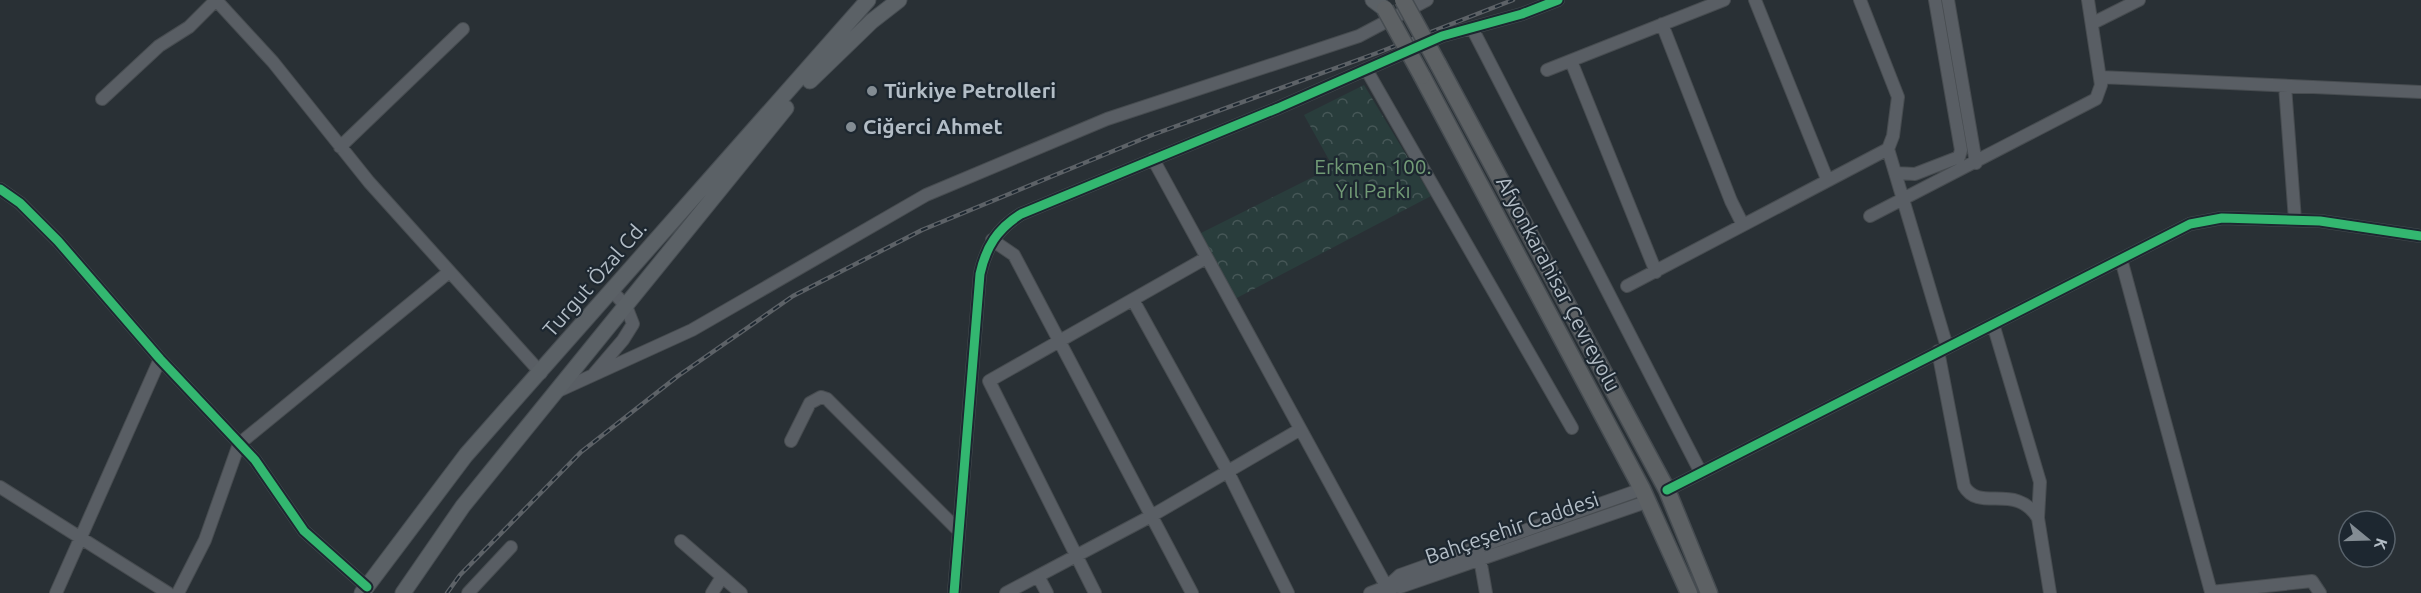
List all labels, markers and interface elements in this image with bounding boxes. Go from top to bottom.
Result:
place label: Türkiye Petrolleri [884,78,1056,102]
marker: Türkiye Petrolleri [865,84,879,98]
place label: Ciğerci Ahmet [863,114,1003,138]
marker: Ciğerci Ahmet [844,120,858,134]
park label: Erkmen 100. Yıl Parkı [1314,154,1432,202]
street label: Afyonkarahisar Çevreyolu [1492,172,1626,395]
street label: Turgut Özal Cd. [537,216,651,341]
street label: Bahçeşehir Caddesi [1422,486,1602,568]
north arrow [2337,509,2397,569]
text: K [2371,536,2391,552]

